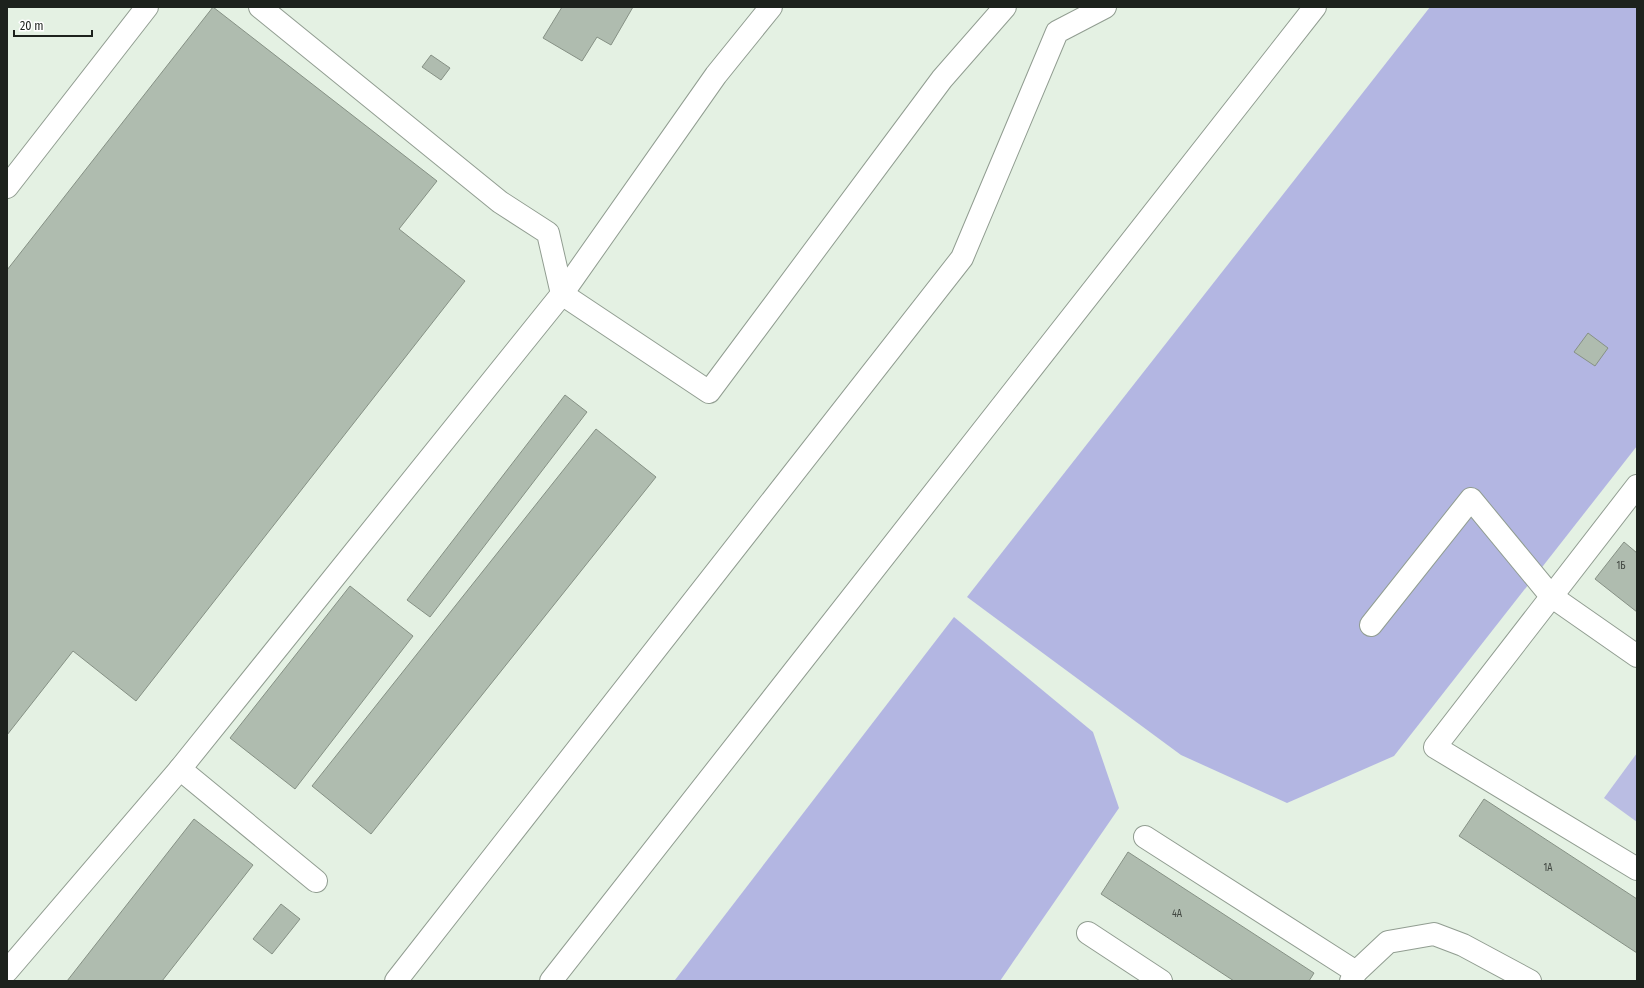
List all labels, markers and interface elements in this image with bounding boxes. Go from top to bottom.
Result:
scale bar [14,12,92,38]
text: 20 m [20,19,44,33]
house number: 1Б [1616,560,1626,572]
house number: 1А [1543,862,1553,874]
house number: 4А [1172,908,1183,920]

